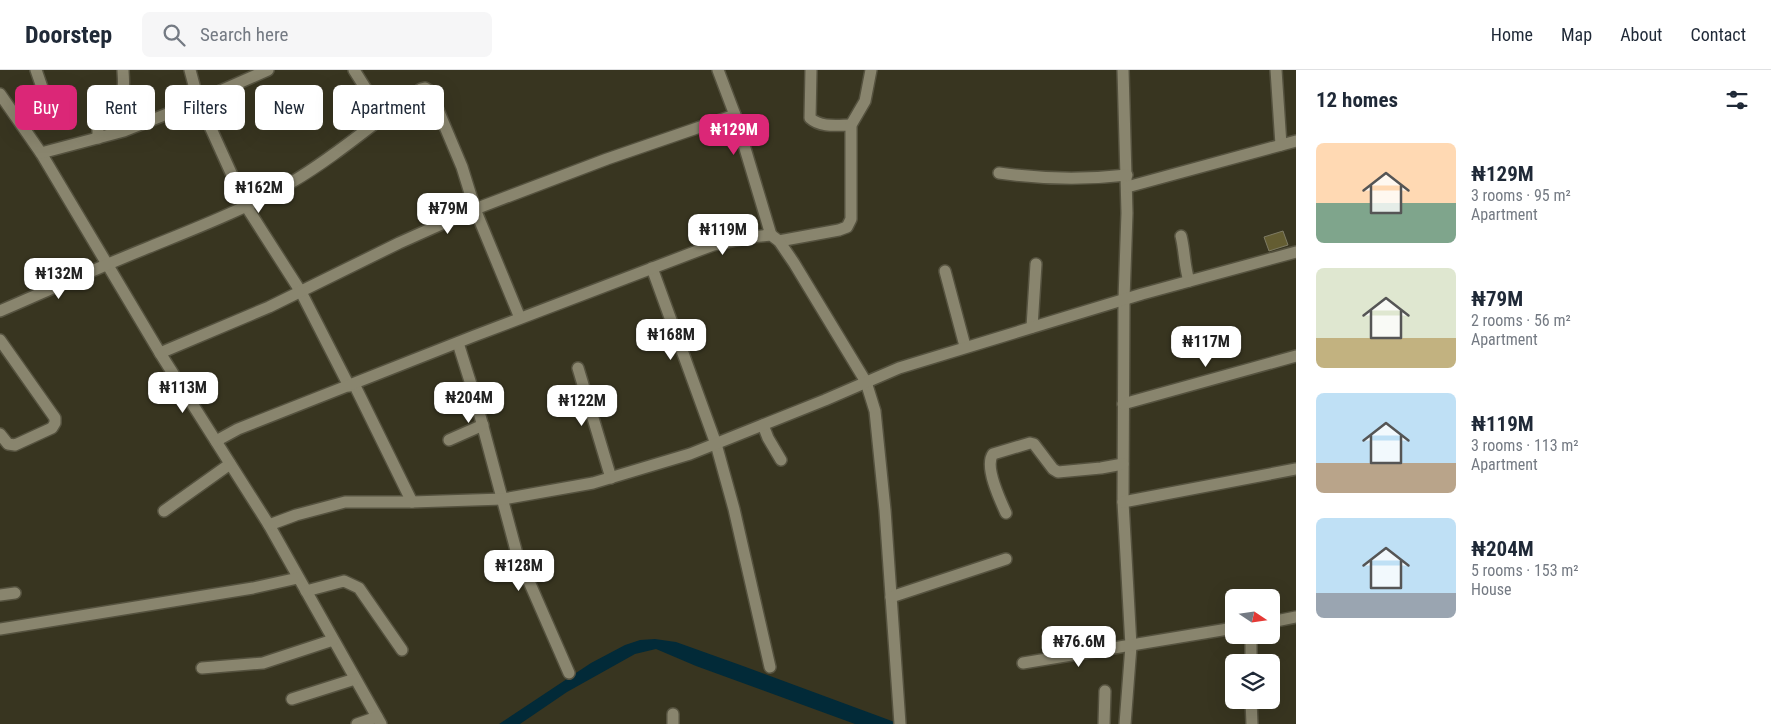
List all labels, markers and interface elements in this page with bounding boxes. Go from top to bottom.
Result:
search box [142,12,492,57]
text: Doorstep [25,21,112,49]
icon: search [160,21,188,49]
text: Search here [200,23,288,46]
text: Home [1491,24,1533,45]
text: Map [1561,24,1592,45]
text: About [1620,24,1662,45]
text: Contact [1690,24,1746,45]
chip: Buy [15,85,77,130]
chip: Rent [87,85,155,130]
chip: Filters [165,85,245,130]
chip: New [255,85,323,130]
chip: Apartment [333,85,444,130]
icon: filters [1723,86,1751,114]
text: 12 homes [1316,88,1398,112]
pin: ₦129M [699,114,769,156]
text: ₦129M [710,120,758,139]
text: ₦129M [1471,162,1534,186]
icon: home [1356,163,1416,223]
pin: ₦162M [224,172,294,214]
text: ₦162M [235,178,283,197]
text: 3 rooms · 95 m² [1471,186,1571,205]
pin: ₦79M [418,192,478,235]
text: ₦79M [428,199,468,218]
text: Apartment [1471,205,1538,224]
pin: ₦119M [688,214,758,256]
text: ₦119M [699,220,747,239]
pin: ₦132M [24,258,94,300]
text: ₦132M [35,264,83,283]
text: ₦79M [1471,287,1523,311]
icon: home [1356,288,1416,348]
text: 2 rooms · 56 m² [1471,311,1571,330]
pin: ₦168M [636,318,706,361]
text: ₦168M [647,325,695,344]
pin: ₦117M [1171,326,1241,368]
text: Apartment [1471,330,1538,349]
text: ₦117M [1182,332,1230,351]
pin: ₦113M [148,372,218,414]
text: ₦113M [159,378,207,397]
pin: ₦204M [434,382,504,424]
pin: ₦122M [547,384,617,427]
text: ₦204M [445,388,493,407]
text: ₦122M [558,391,606,410]
text: ₦119M [1471,412,1534,436]
icon: home [1356,413,1416,473]
text: 3 rooms · 113 m² [1471,436,1579,455]
text: Apartment [1471,455,1538,474]
text: ₦204M [1471,537,1534,561]
icon: home [1356,538,1416,598]
pin: ₦128M [484,550,554,592]
text: ₦128M [495,556,543,575]
text: 5 rooms · 153 m² [1471,561,1579,580]
text: House [1471,580,1511,599]
north arrow [1225,589,1280,644]
map controls [1225,589,1280,709]
pin: ₦76.6M [1038,626,1120,668]
text: ₦76.6M [1053,632,1105,651]
button: layers [1225,654,1280,709]

